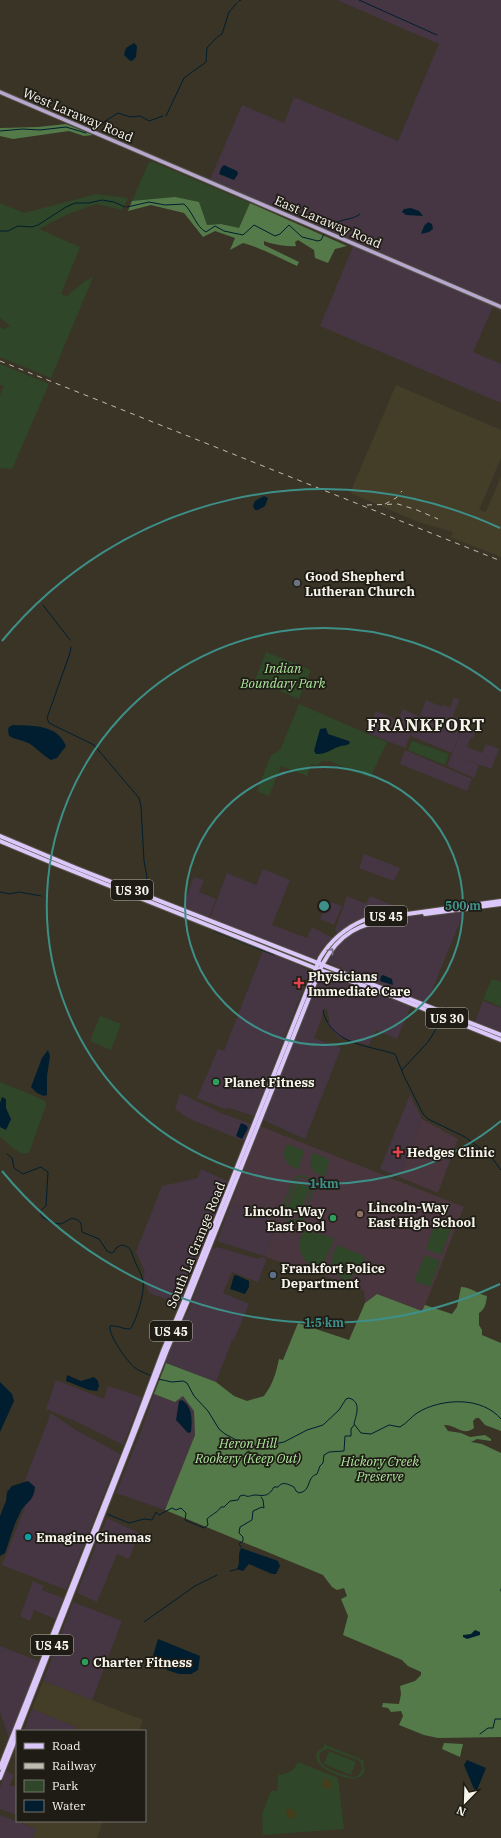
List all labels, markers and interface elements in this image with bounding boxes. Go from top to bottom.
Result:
street label: West Laraway Road [20,84,136,146]
street label: East Laraway Road [272,192,384,252]
place label: Good Shepherd Lutheran Church [305,568,415,600]
marker: Good Shepherd Lutheran Church [292,578,302,588]
park label: Indian Boundary Park [239,660,326,692]
district label: FRANKFORT [367,714,485,736]
road number: US 30 [111,880,153,900]
text: 500 m [445,898,481,913]
centre of rings [317,899,331,913]
road number: US 45 [365,906,407,926]
one-way arrow [326,948,333,955]
place label: Physicians Immediate Care [308,968,411,1000]
marker: Physicians Immediate Care [293,977,305,989]
road number: US 30 [426,1008,468,1028]
place label: Planet Fitness [224,1074,315,1091]
marker: Planet Fitness [211,1077,221,1087]
place label: Hedges Clinic [407,1144,495,1161]
marker: Hedges Clinic [392,1146,404,1158]
text: 1 km [309,1176,339,1191]
street label: South La Grange Road [163,1179,229,1311]
place label: Lincoln-Way East High School [368,1199,475,1231]
place label: Lincoln-Way East Pool [244,1203,326,1235]
marker: Lincoln-Way East High School [355,1209,365,1219]
marker: Lincoln-Way East Pool [328,1213,338,1223]
place label: Frankfort Police Department [281,1260,385,1292]
marker: Frankfort Police Department [268,1270,278,1280]
text: 1.5 km [304,1315,344,1330]
road number: US 45 [150,1321,192,1341]
park label: Heron Hill Rookery (Keep Out) [194,1435,301,1467]
park label: Hickory Creek Preserve [340,1453,419,1485]
place label: Emagine Cinemas [36,1529,151,1546]
marker: Emagine Cinemas [23,1532,33,1542]
road number: US 45 [31,1635,73,1655]
place label: Charter Fitness [93,1654,192,1671]
marker: Charter Fitness [80,1657,90,1667]
legend [16,1730,146,1822]
text: Road [52,1738,81,1753]
text: Railway [52,1758,97,1773]
text: Park [52,1778,78,1793]
north arrow [445,1782,485,1822]
text: Water [52,1798,86,1813]
text: N [454,1803,468,1819]

